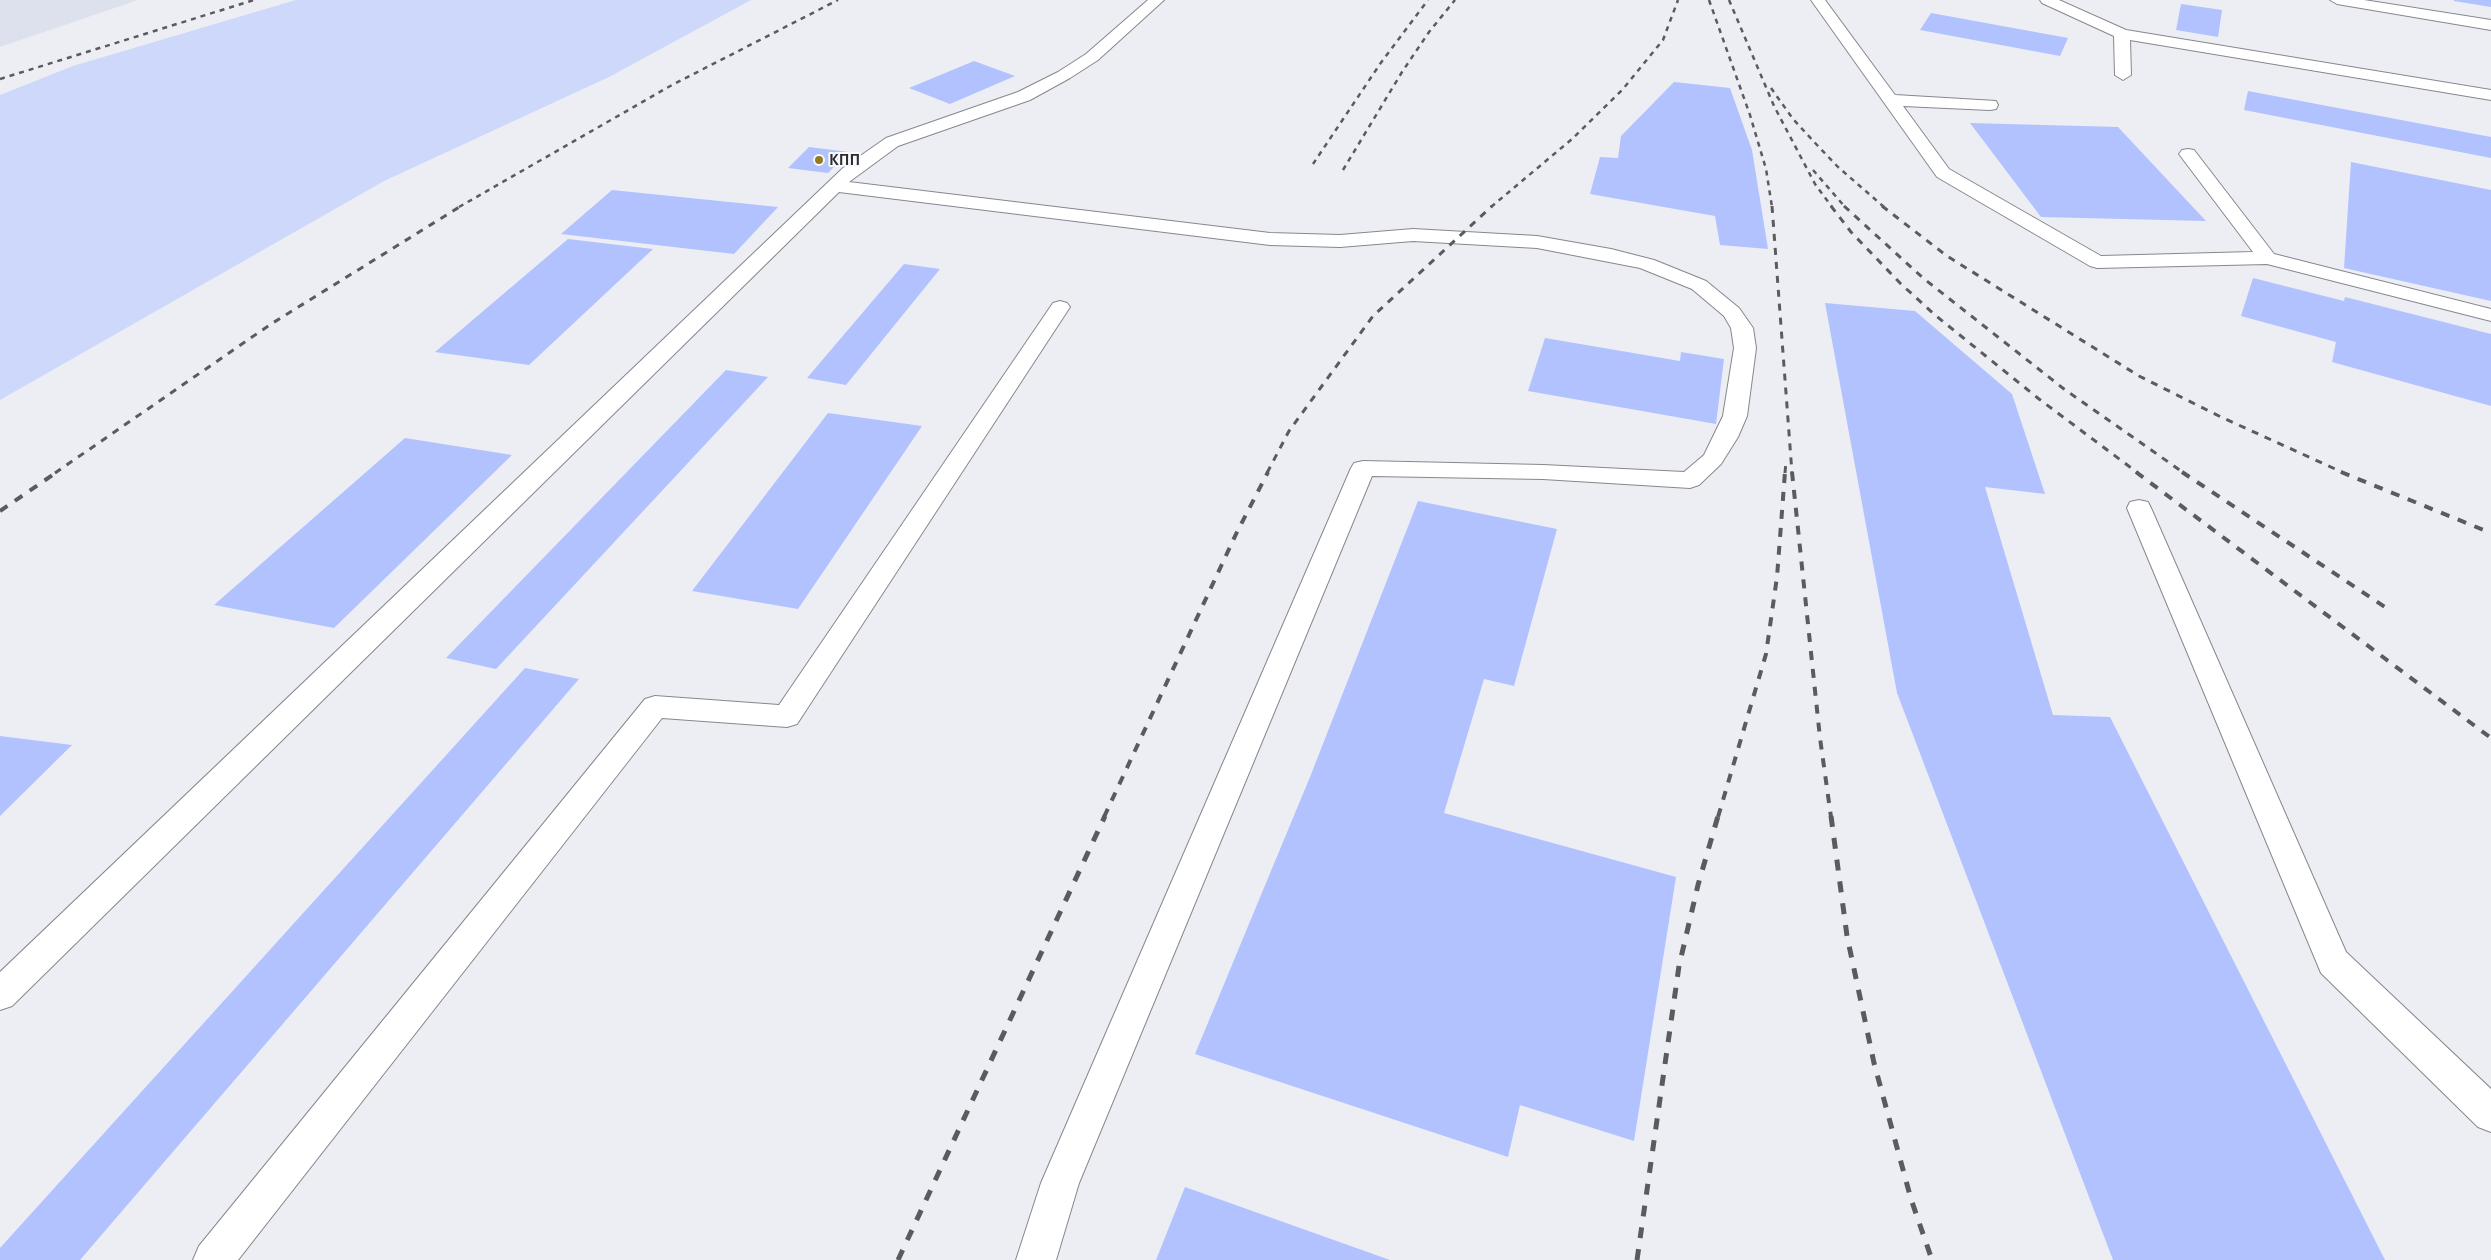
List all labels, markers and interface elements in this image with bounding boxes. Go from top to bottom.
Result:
place label: КПП [829,150,860,170]
marker: КПП [813,154,825,166]

